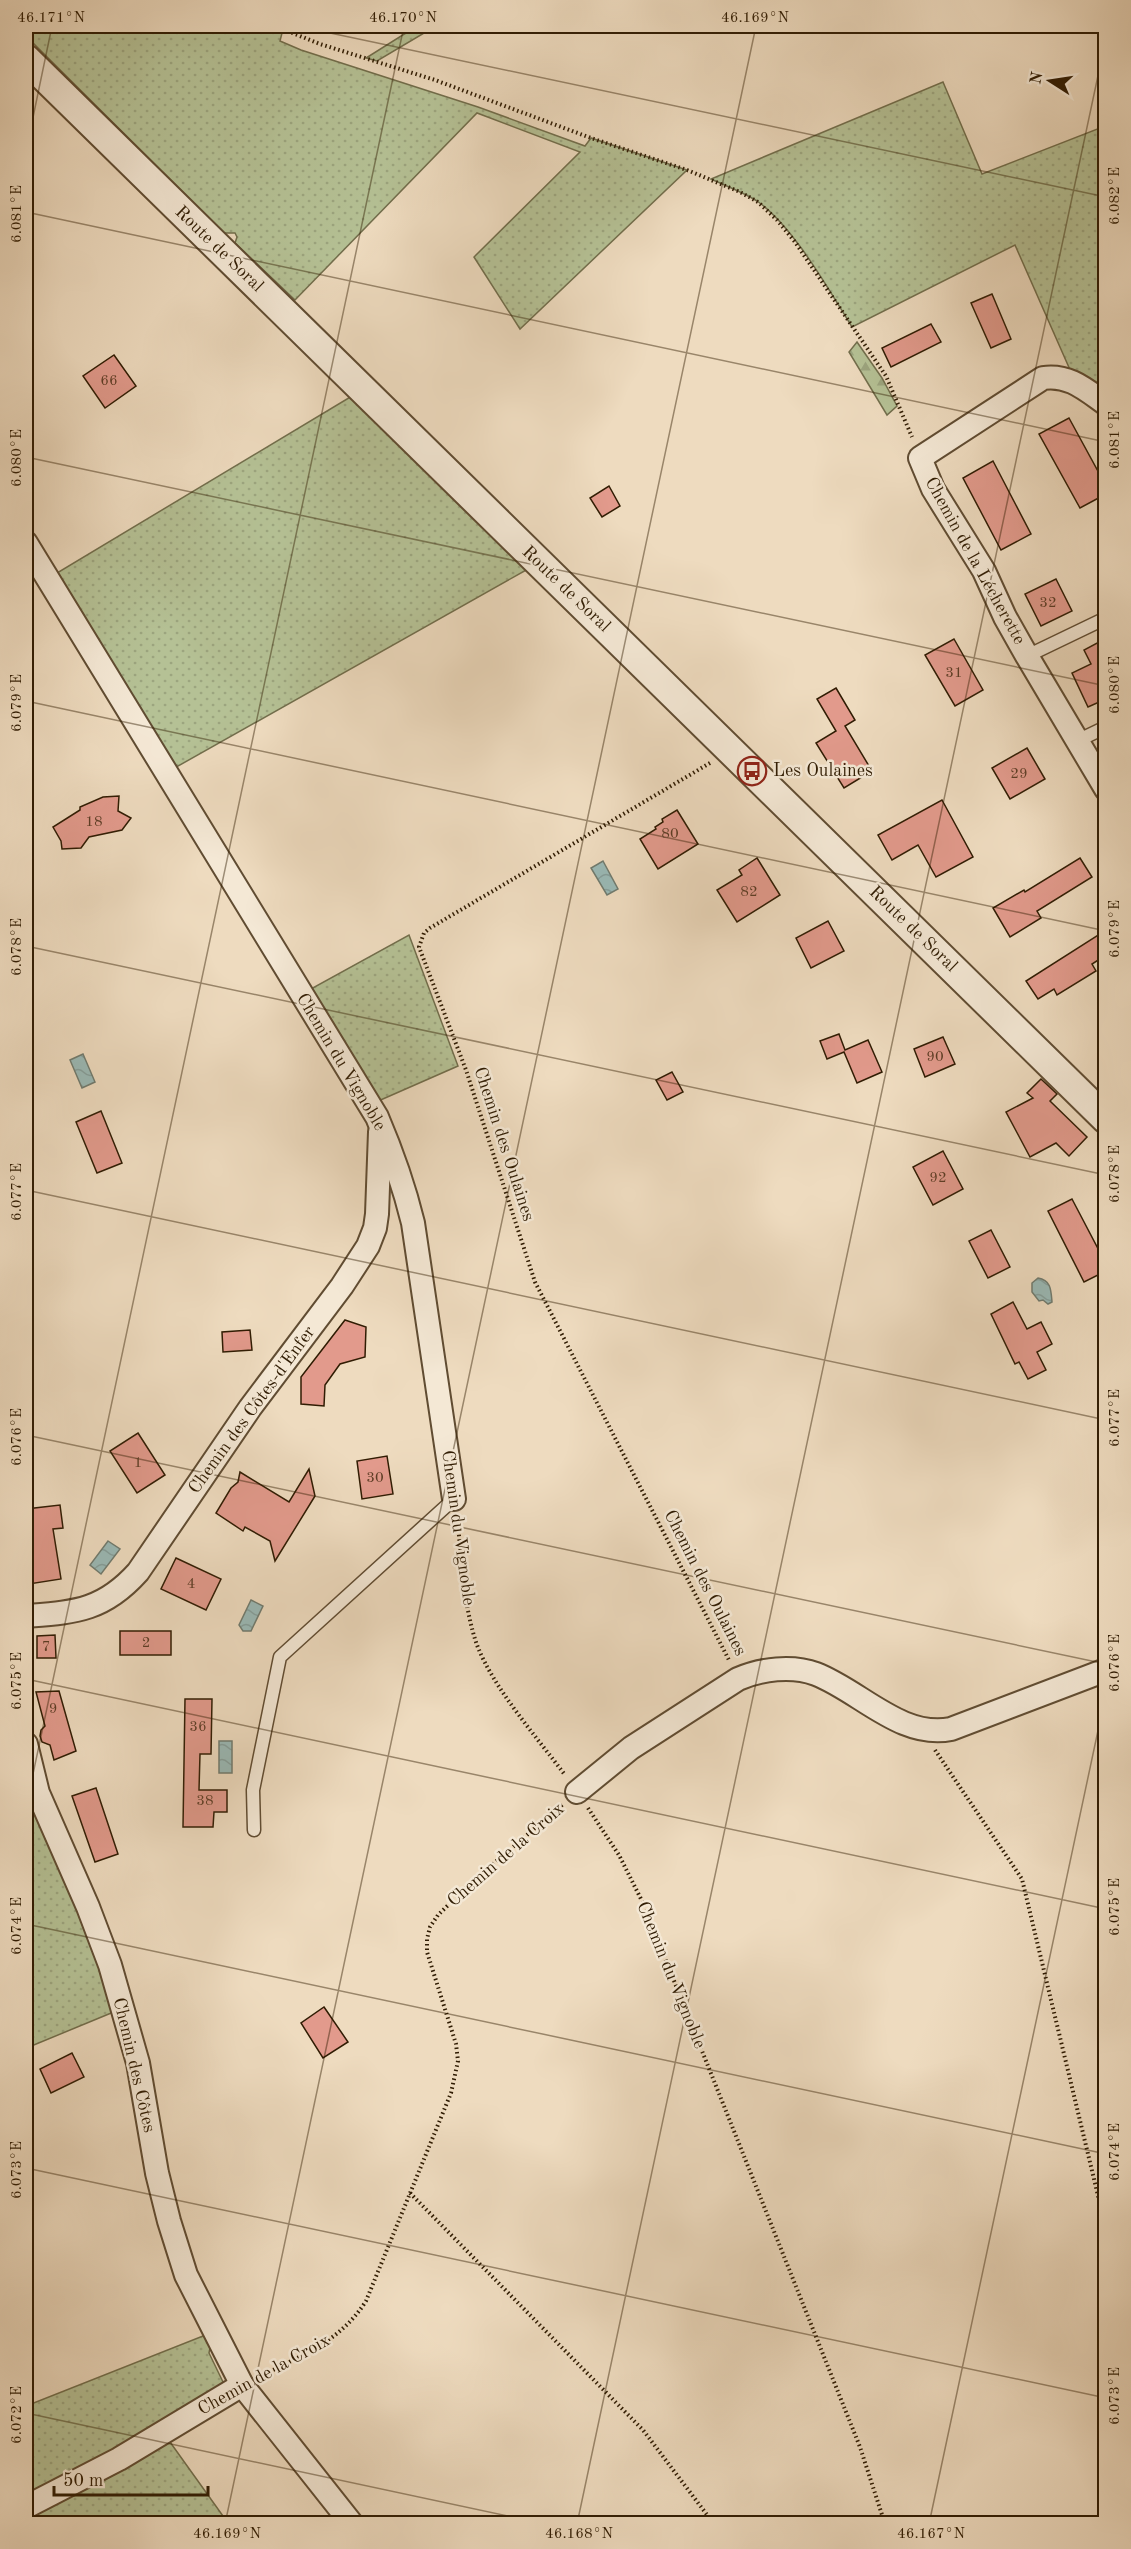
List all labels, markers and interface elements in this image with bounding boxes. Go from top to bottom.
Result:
text: 46.171°N [17,11,85,26]
text: 46.170°N [369,11,437,26]
text: 46.169°N [721,11,789,26]
north arrow [1020,51,1080,111]
text: N [1028,70,1047,86]
text: 6.082°E [1108,167,1123,225]
text: 6.081°E [10,185,25,243]
street label: Route de Soral [171,203,267,296]
house number: 66 [100,374,118,389]
text: 6.081°E [1108,411,1123,469]
text: 6.080°E [10,429,25,487]
street label: Chemin de la Lécherette [921,474,1029,648]
street label: Route de Soral [518,543,614,636]
house number: 32 [1039,596,1057,611]
text: 6.080°E [1108,656,1123,714]
house number: 31 [945,666,963,681]
text: 6.079°E [10,674,25,732]
bus stop icon: Les Oulaines [736,755,768,787]
place label: Les Oulaines [773,762,873,780]
house number: 29 [1010,767,1028,782]
house number: 18 [85,815,103,830]
house number: 80 [661,827,679,842]
street label: Route de Soral [865,883,961,976]
house number: 82 [740,885,758,900]
text: 6.079°E [1108,900,1123,958]
text: 6.078°E [10,918,25,976]
street label: Chemin du Vignoble [293,990,389,1134]
house number: 90 [926,1050,944,1065]
street label: Chemin des Oulaines [471,1065,538,1224]
text: 6.078°E [1108,1145,1123,1203]
text: 6.077°E [10,1163,25,1221]
house number: 92 [929,1171,947,1186]
street label: Chemin des Côtes-d'Enfer [185,1322,319,1497]
text: 6.077°E [1108,1389,1123,1447]
text: 6.076°E [10,1408,25,1466]
street label: Chemin du Vignoble [438,1449,478,1607]
house number: 1 [134,1456,142,1471]
house number: 30 [366,1471,384,1486]
street label: Chemin des Oulaines [660,1507,750,1659]
house number: 4 [187,1577,195,1592]
text: 6.076°E [1108,1634,1123,1692]
house number: 2 [142,1636,150,1651]
house number: 7 [42,1640,50,1655]
text: 6.075°E [10,1652,25,1710]
house number: 9 [49,1702,57,1717]
house number: 36 [189,1720,207,1735]
house number: 38 [196,1794,214,1809]
street label: Chemin de la Croix [444,1800,568,1910]
text: 6.075°E [1108,1878,1123,1936]
text: 6.074°E [10,1897,25,1955]
street label: Chemin du Vignoble [633,1899,709,2051]
street label: Chemin des Côtes [110,1996,158,2134]
text: 6.074°E [1108,2123,1123,2181]
text: 6.073°E [10,2141,25,2199]
street label: Chemin de la Croix [195,2331,333,2419]
text: 6.073°E [1108,2367,1123,2425]
text: 6.072°E [10,2386,25,2444]
scale bar [54,2459,208,2497]
text: 50 m [63,2472,103,2490]
text: 46.169°N [193,2527,261,2542]
text: 46.168°N [545,2527,613,2542]
text: 46.167°N [897,2527,965,2542]

